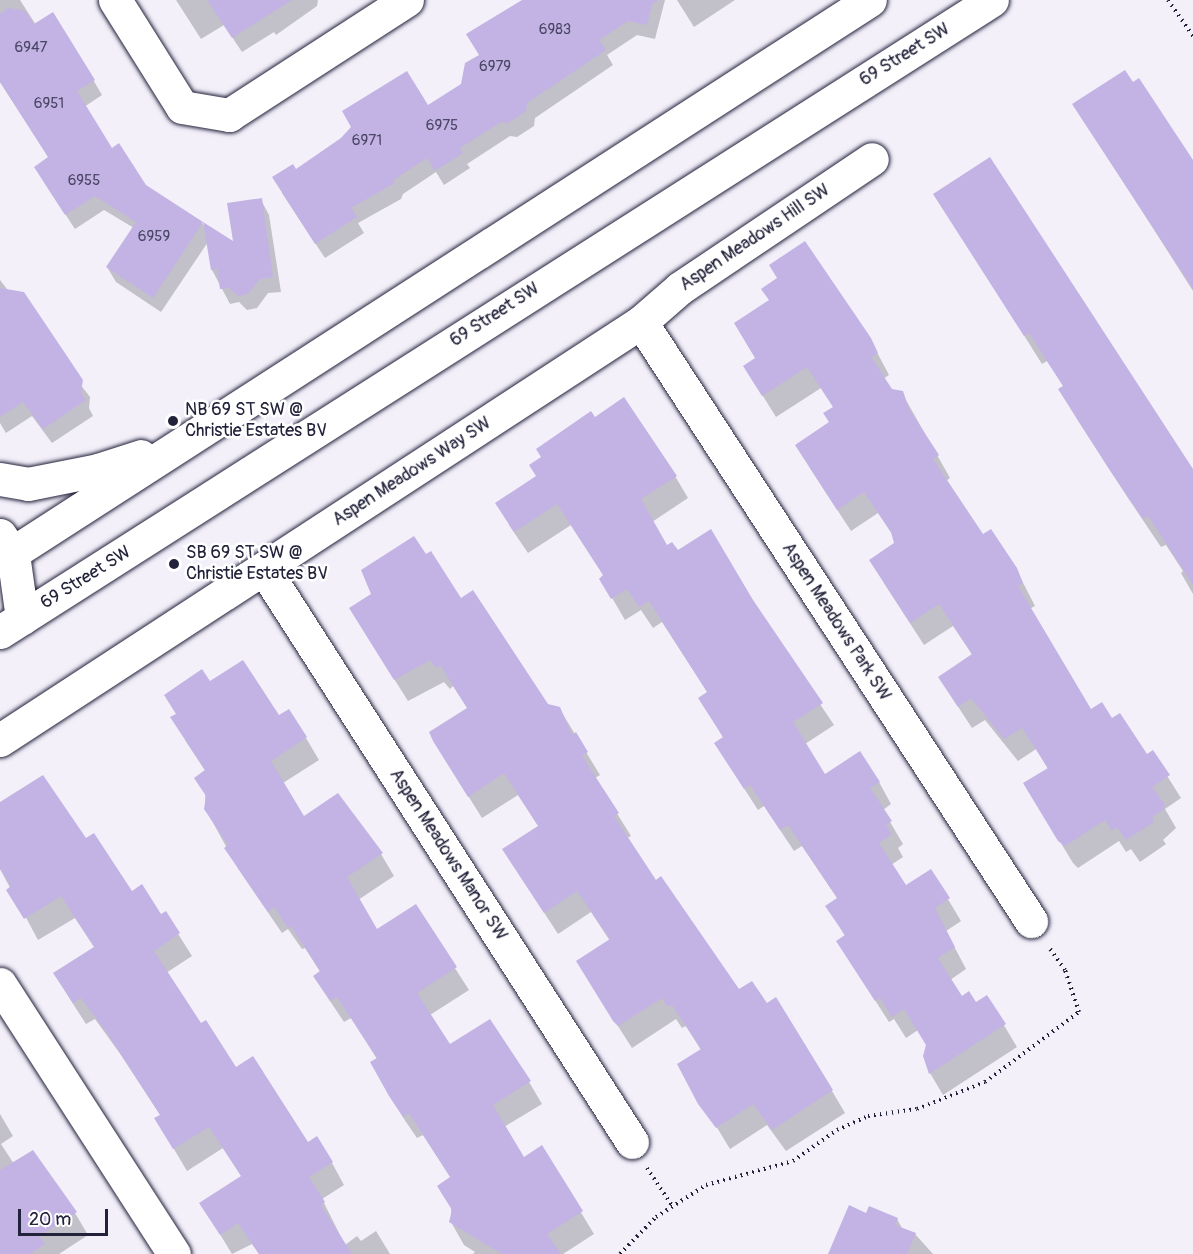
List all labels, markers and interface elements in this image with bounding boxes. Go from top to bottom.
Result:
street label: 69 Street SW [856,19,954,91]
house number: 6983 [539,21,571,39]
house number: 6947 [14,39,48,57]
house number: 6979 [479,58,511,76]
house number: 6951 [34,95,64,113]
house number: 6975 [426,117,458,135]
house number: 6971 [352,132,382,150]
house number: 6955 [68,172,100,190]
street label: Aspen Meadows Hill SW [676,180,834,296]
house number: 6959 [138,228,170,246]
street label: 69 Street SW [446,278,544,352]
place label: NB 69 ST SW @ Christie Estates BV [185,400,327,442]
street label: Aspen Meadows Way SW [329,413,495,531]
marker: NB 69 ST SW @ Christie Estates BV [166,414,180,428]
street label: Aspen Meadows Park SW [777,539,895,705]
street label: 69 Street SW [37,542,135,614]
place label: SB 69 ST SW @ Christie Estates BV [186,543,328,586]
marker: SB 69 ST SW @ Christie Estates BV [167,557,181,571]
street label: Aspen Meadows Manor SW [384,765,512,945]
scale bar [21,1197,111,1235]
text: 20 m [29,1208,71,1231]

